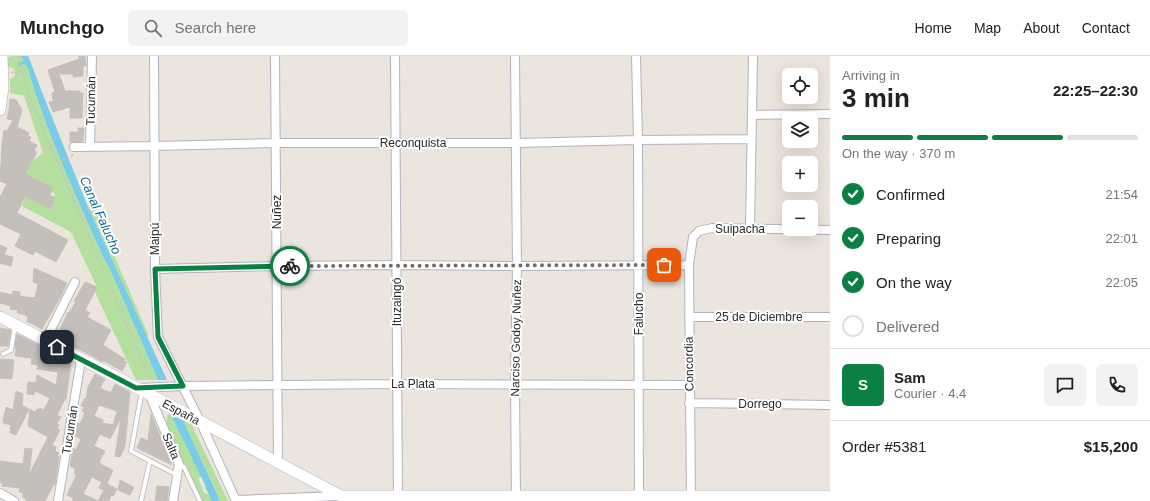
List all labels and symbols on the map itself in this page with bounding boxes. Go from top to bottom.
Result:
street label: Tucumán [84,76,98,126]
street label: Reconquista [380,136,447,150]
water label: Canal Falucho [77,174,124,257]
street label: Nuñez [270,195,284,229]
street label: Suipacha [715,222,765,236]
street label: Maipú [148,223,162,255]
courier [270,246,310,286]
pin [647,248,681,282]
street label: Ituzaingó [390,277,404,326]
street label: Narciso Godoy Nuñez [508,279,524,397]
street label: Falucho [632,292,646,335]
street label: 25 de Diciembre [715,310,803,324]
pin [40,330,74,364]
street label: Concordia [682,336,696,391]
street label: La Plata [391,377,435,391]
street label: España [160,396,203,428]
street label: Dorrego [738,397,782,411]
street label: Tucumán [59,404,81,456]
street label: Salta [159,431,183,462]

